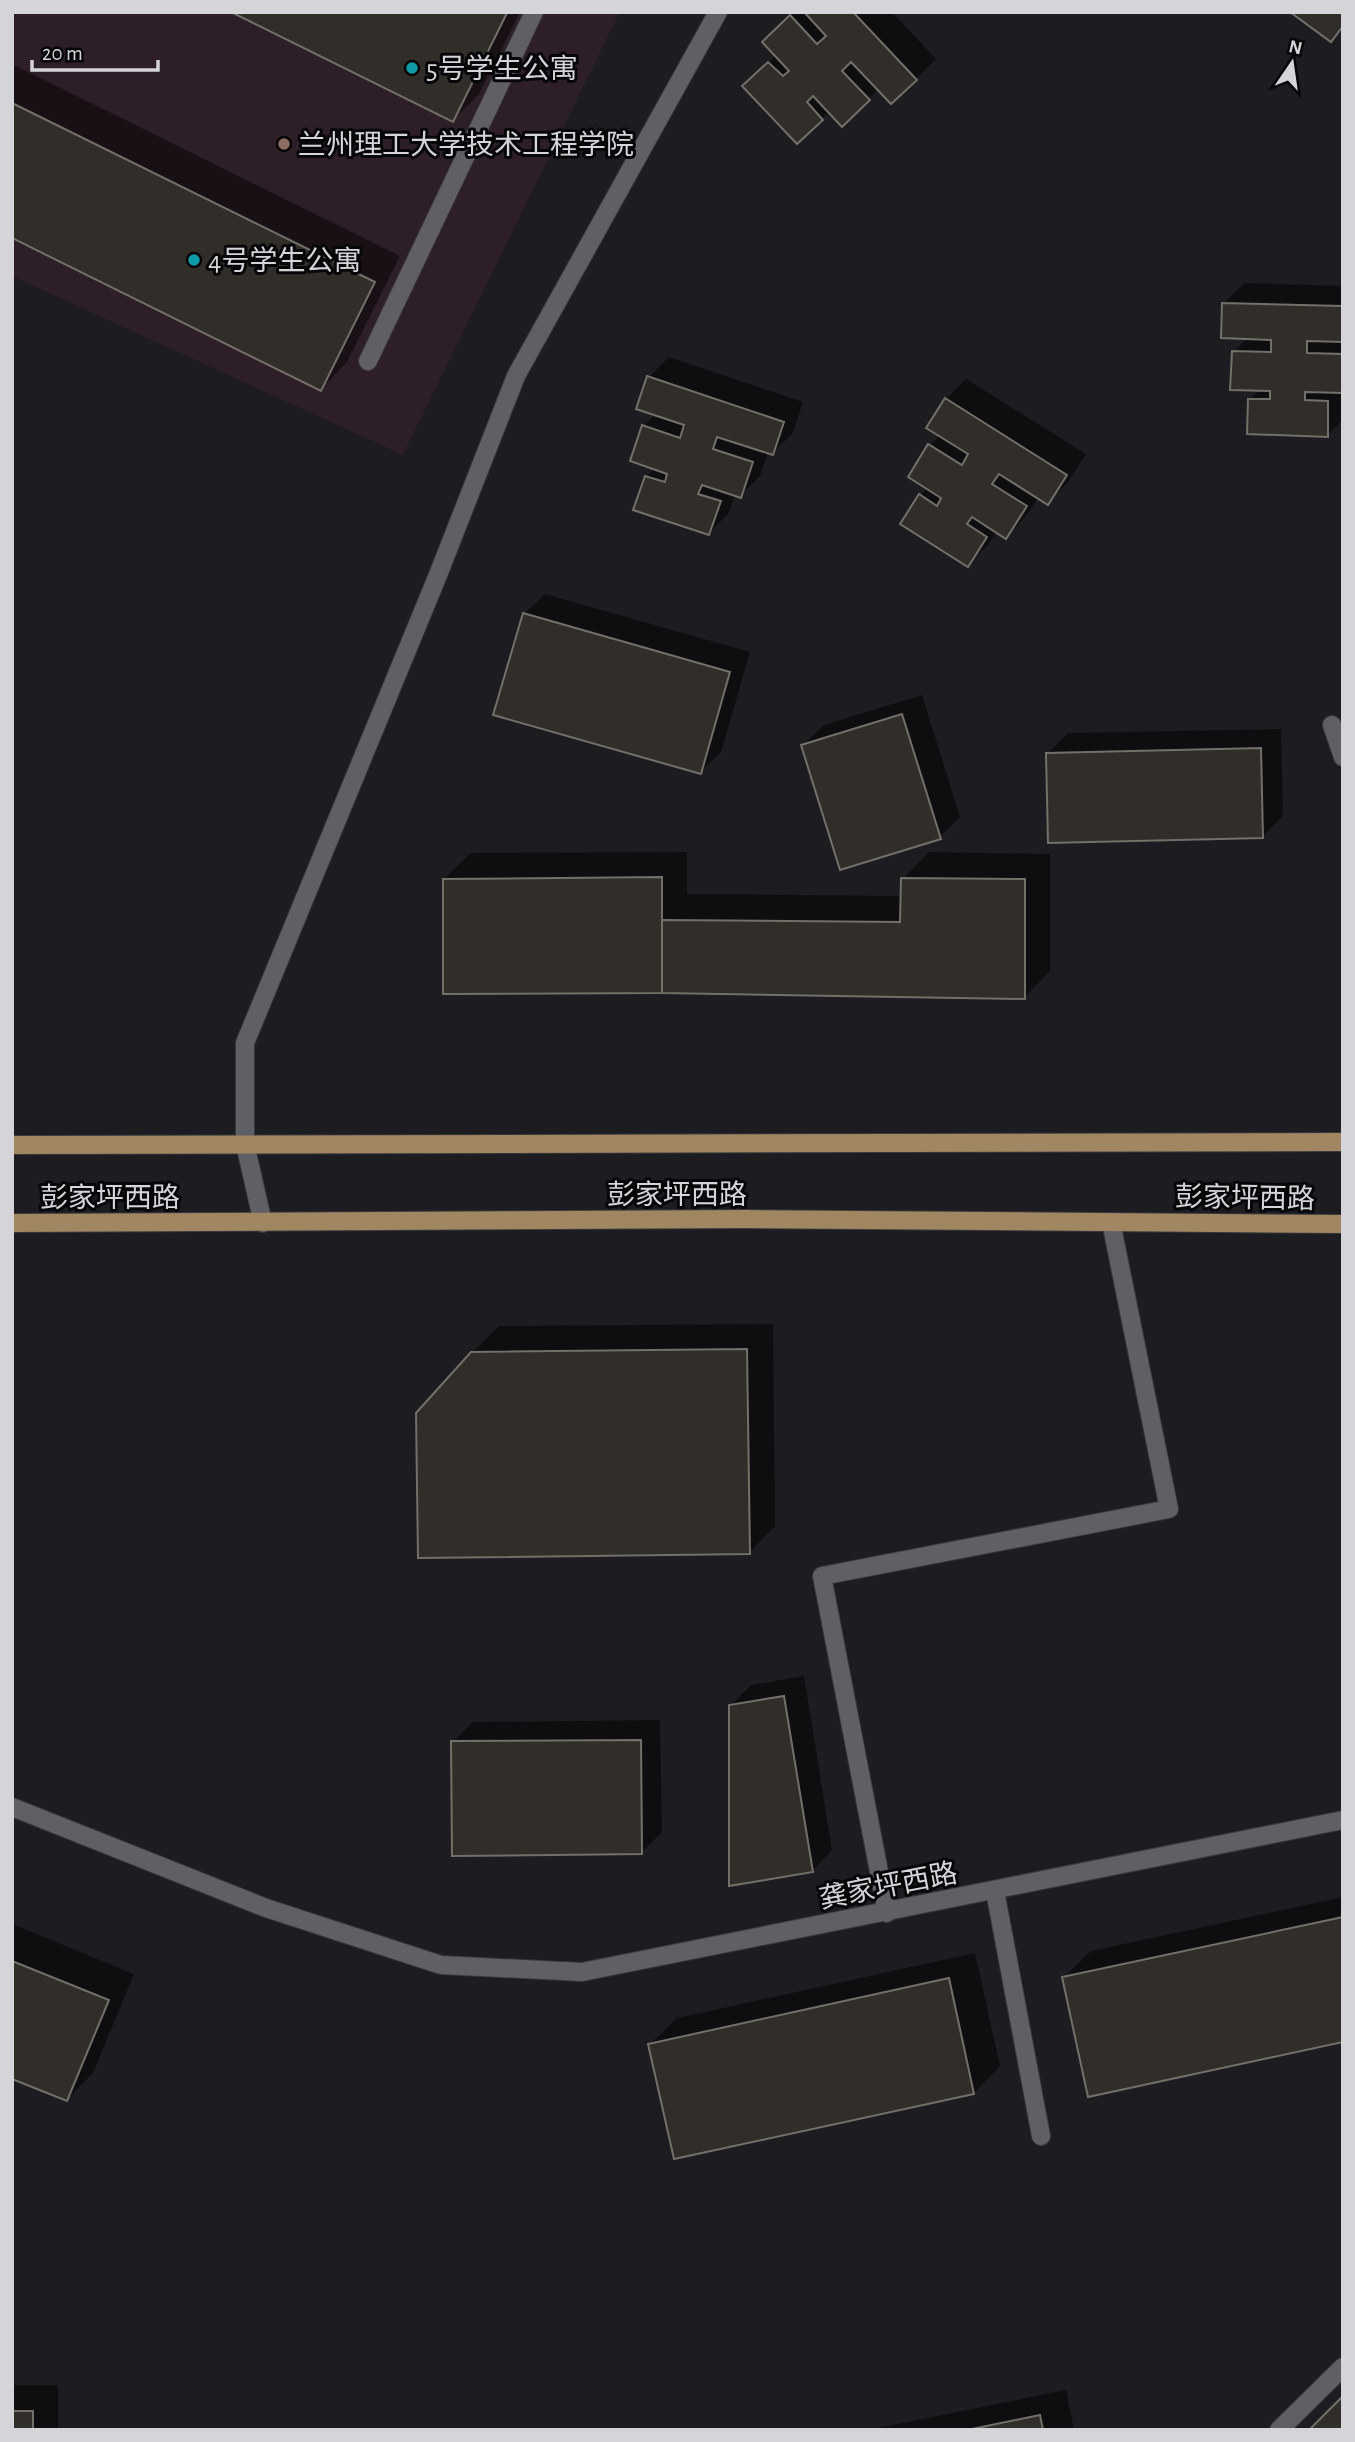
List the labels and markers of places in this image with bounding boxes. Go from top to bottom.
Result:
place label: 5号学生公寓 [426,54,578,84]
marker: 5号学生公寓 [404,60,420,76]
place label: 兰州理工大学技术工程学院 [298,130,634,160]
marker: 兰州理工大学技术工程学院 [276,136,292,152]
place label: 4号学生公寓 [208,246,361,276]
marker: 4号学生公寓 [186,252,202,268]

